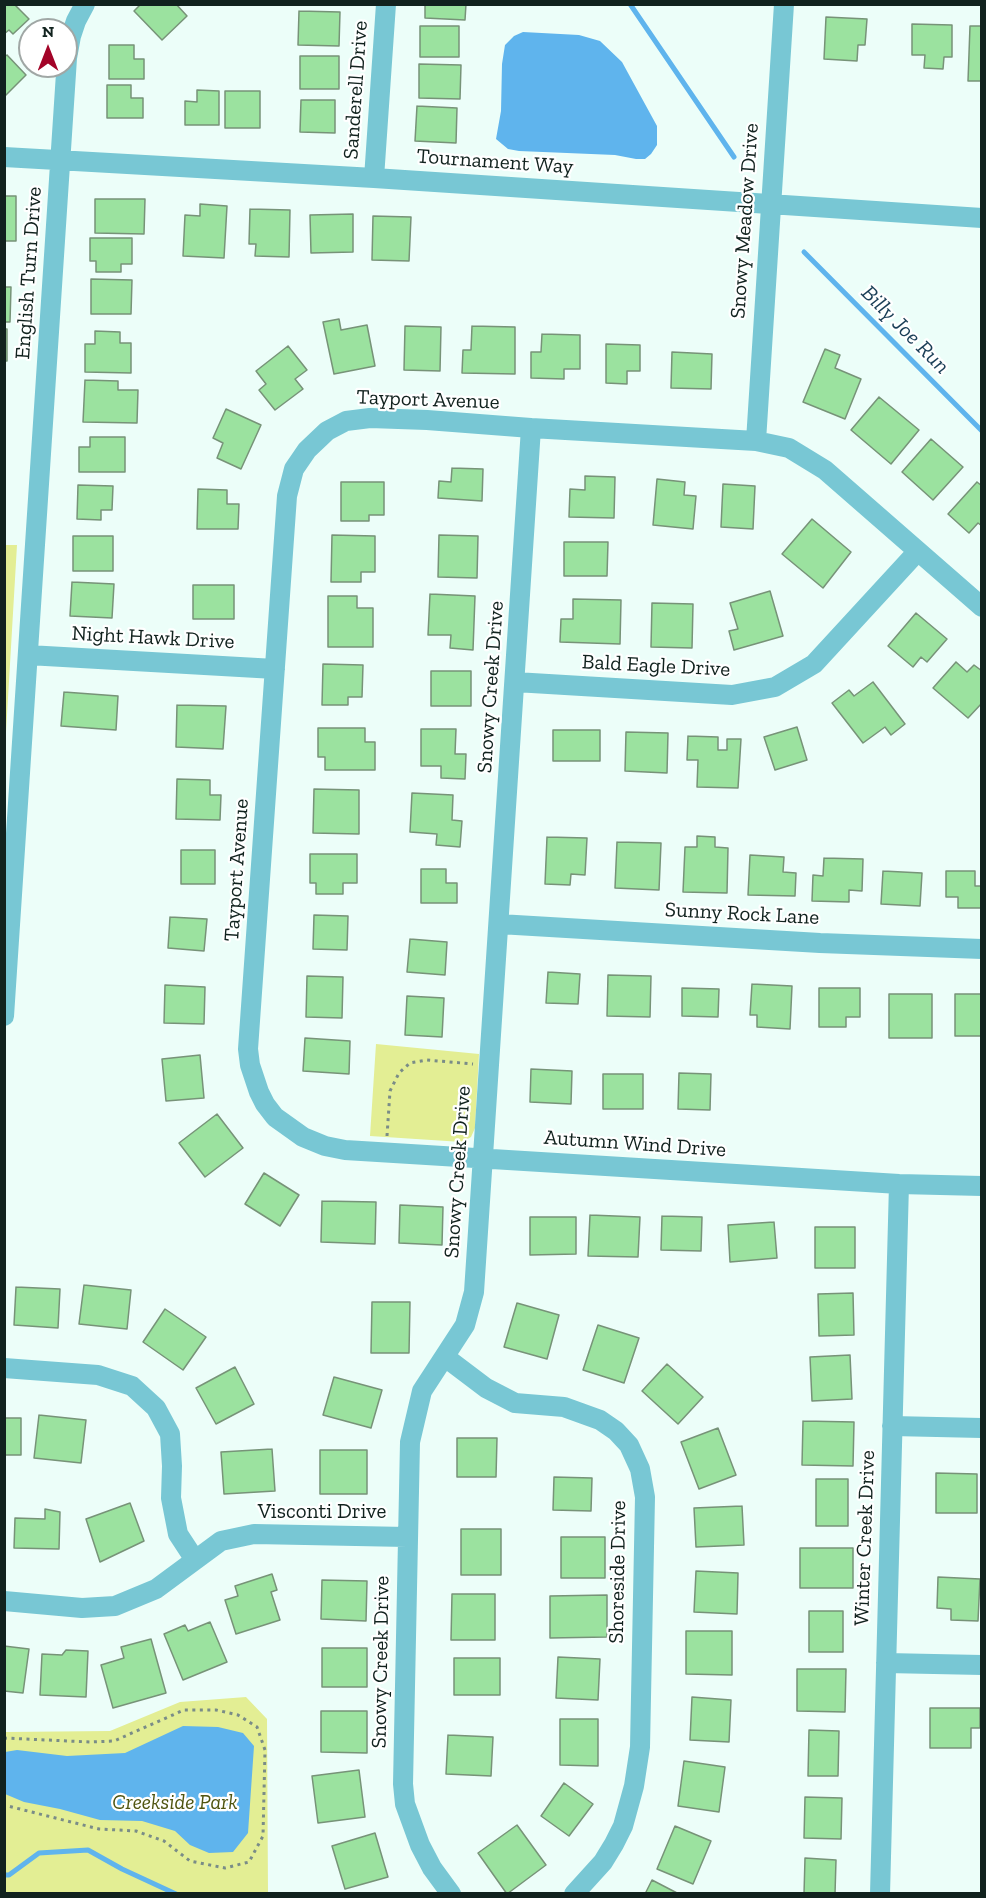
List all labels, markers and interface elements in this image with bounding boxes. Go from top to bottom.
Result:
north arrow [18,18,78,78]
street label: Sanderell Drive [339,20,373,160]
text: N [42,22,54,41]
street label: Snowy Meadow Drive [726,122,764,320]
street label: Tournament Way [416,144,574,180]
street label: English Turn Drive [10,186,48,360]
water label: Billy Joe Run [855,280,955,380]
street label: Tayport Avenue [356,385,500,415]
street label: Snowy Creek Drive [472,600,510,774]
street label: Night Hawk Drive [71,621,235,655]
street label: Bald Eagle Drive [581,650,731,682]
street label: Tayport Avenue [219,798,255,942]
street label: Sunny Rock Lane [664,897,820,931]
street label: Snowy Creek Drive [439,1085,477,1259]
street label: Autumn Wind Drive [543,1125,727,1163]
street label: Winter Creek Drive [849,1450,881,1626]
street label: Visconti Drive [258,1499,386,1525]
street label: Shoreside Drive [604,1500,632,1644]
street label: Snowy Creek Drive [367,1575,395,1749]
park label: Creekside Park [112,1790,238,1816]

